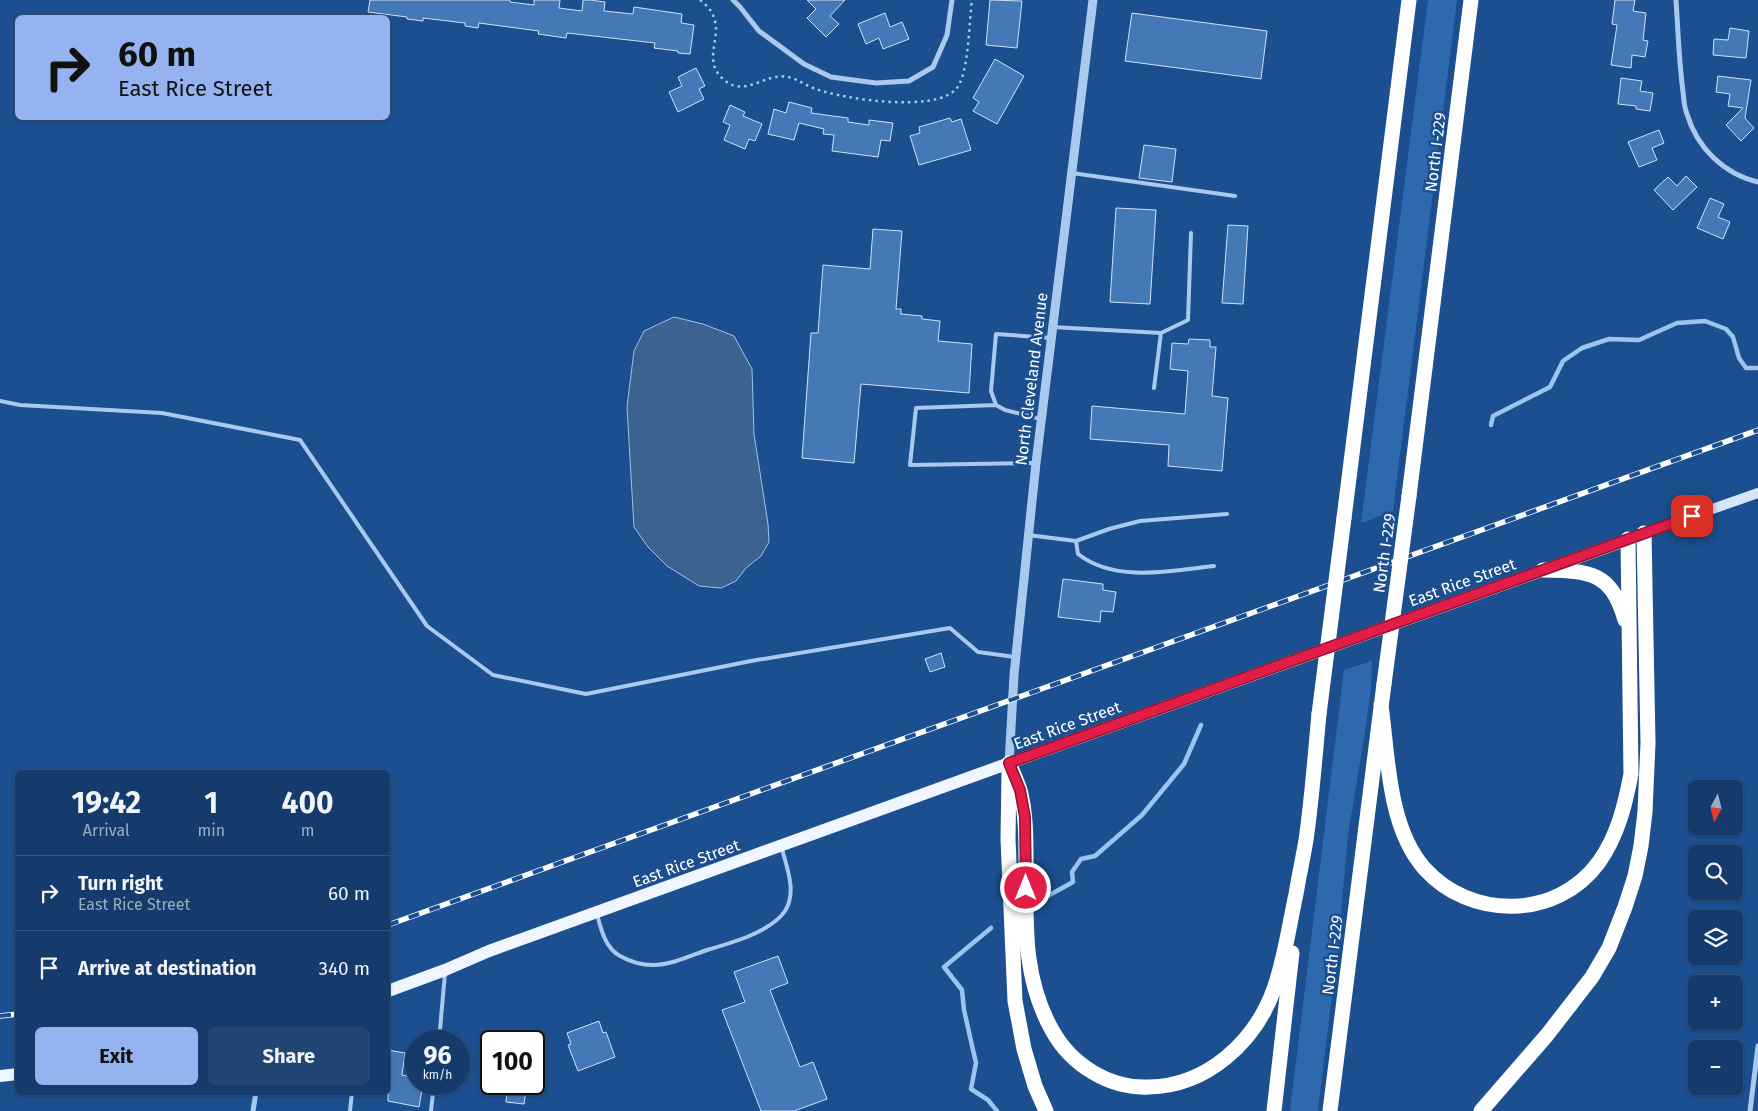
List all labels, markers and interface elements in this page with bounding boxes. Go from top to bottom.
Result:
text: 60 m [118,33,196,75]
icon: right [35,35,100,100]
text: East Rice Street [118,75,272,102]
street label: North I-229 [1421,111,1450,193]
street label: North Cleveland Avenue [1011,292,1052,467]
pin [1671,495,1713,537]
icon: arrive [1678,502,1706,530]
street label: North I-229 [1370,512,1399,594]
street label: East Rice Street [1406,554,1518,611]
street label: East Rice Street [1011,697,1123,754]
north arrow [1688,780,1742,835]
map controls [1688,780,1743,1095]
text: 19:42 [71,785,141,821]
text: 1 [204,785,218,821]
text: 400 [282,785,334,821]
text: Arrival [83,821,130,840]
text: min [197,821,225,840]
text: m [301,821,314,840]
street label: East Rice Street [630,835,742,892]
button: search [1688,845,1743,900]
position arrow [999,861,1051,913]
text: Turn right [78,872,163,895]
icon: right [35,879,63,907]
text: 60 m [328,882,370,905]
text: East Rice Street [78,895,190,914]
button: layers [1688,910,1743,965]
street label: North I-229 [1318,914,1347,996]
icon: arrive [35,954,63,982]
text: Arrive at destination [78,957,257,980]
text: 340 m [319,957,370,980]
button: + [1688,975,1743,1030]
button: Exit [35,1027,198,1085]
button: Share [208,1027,370,1085]
speed limit sign: 100 [480,1030,545,1095]
button: − [1688,1040,1743,1095]
text: 96 [423,1041,452,1071]
text: km/h [423,1068,452,1082]

